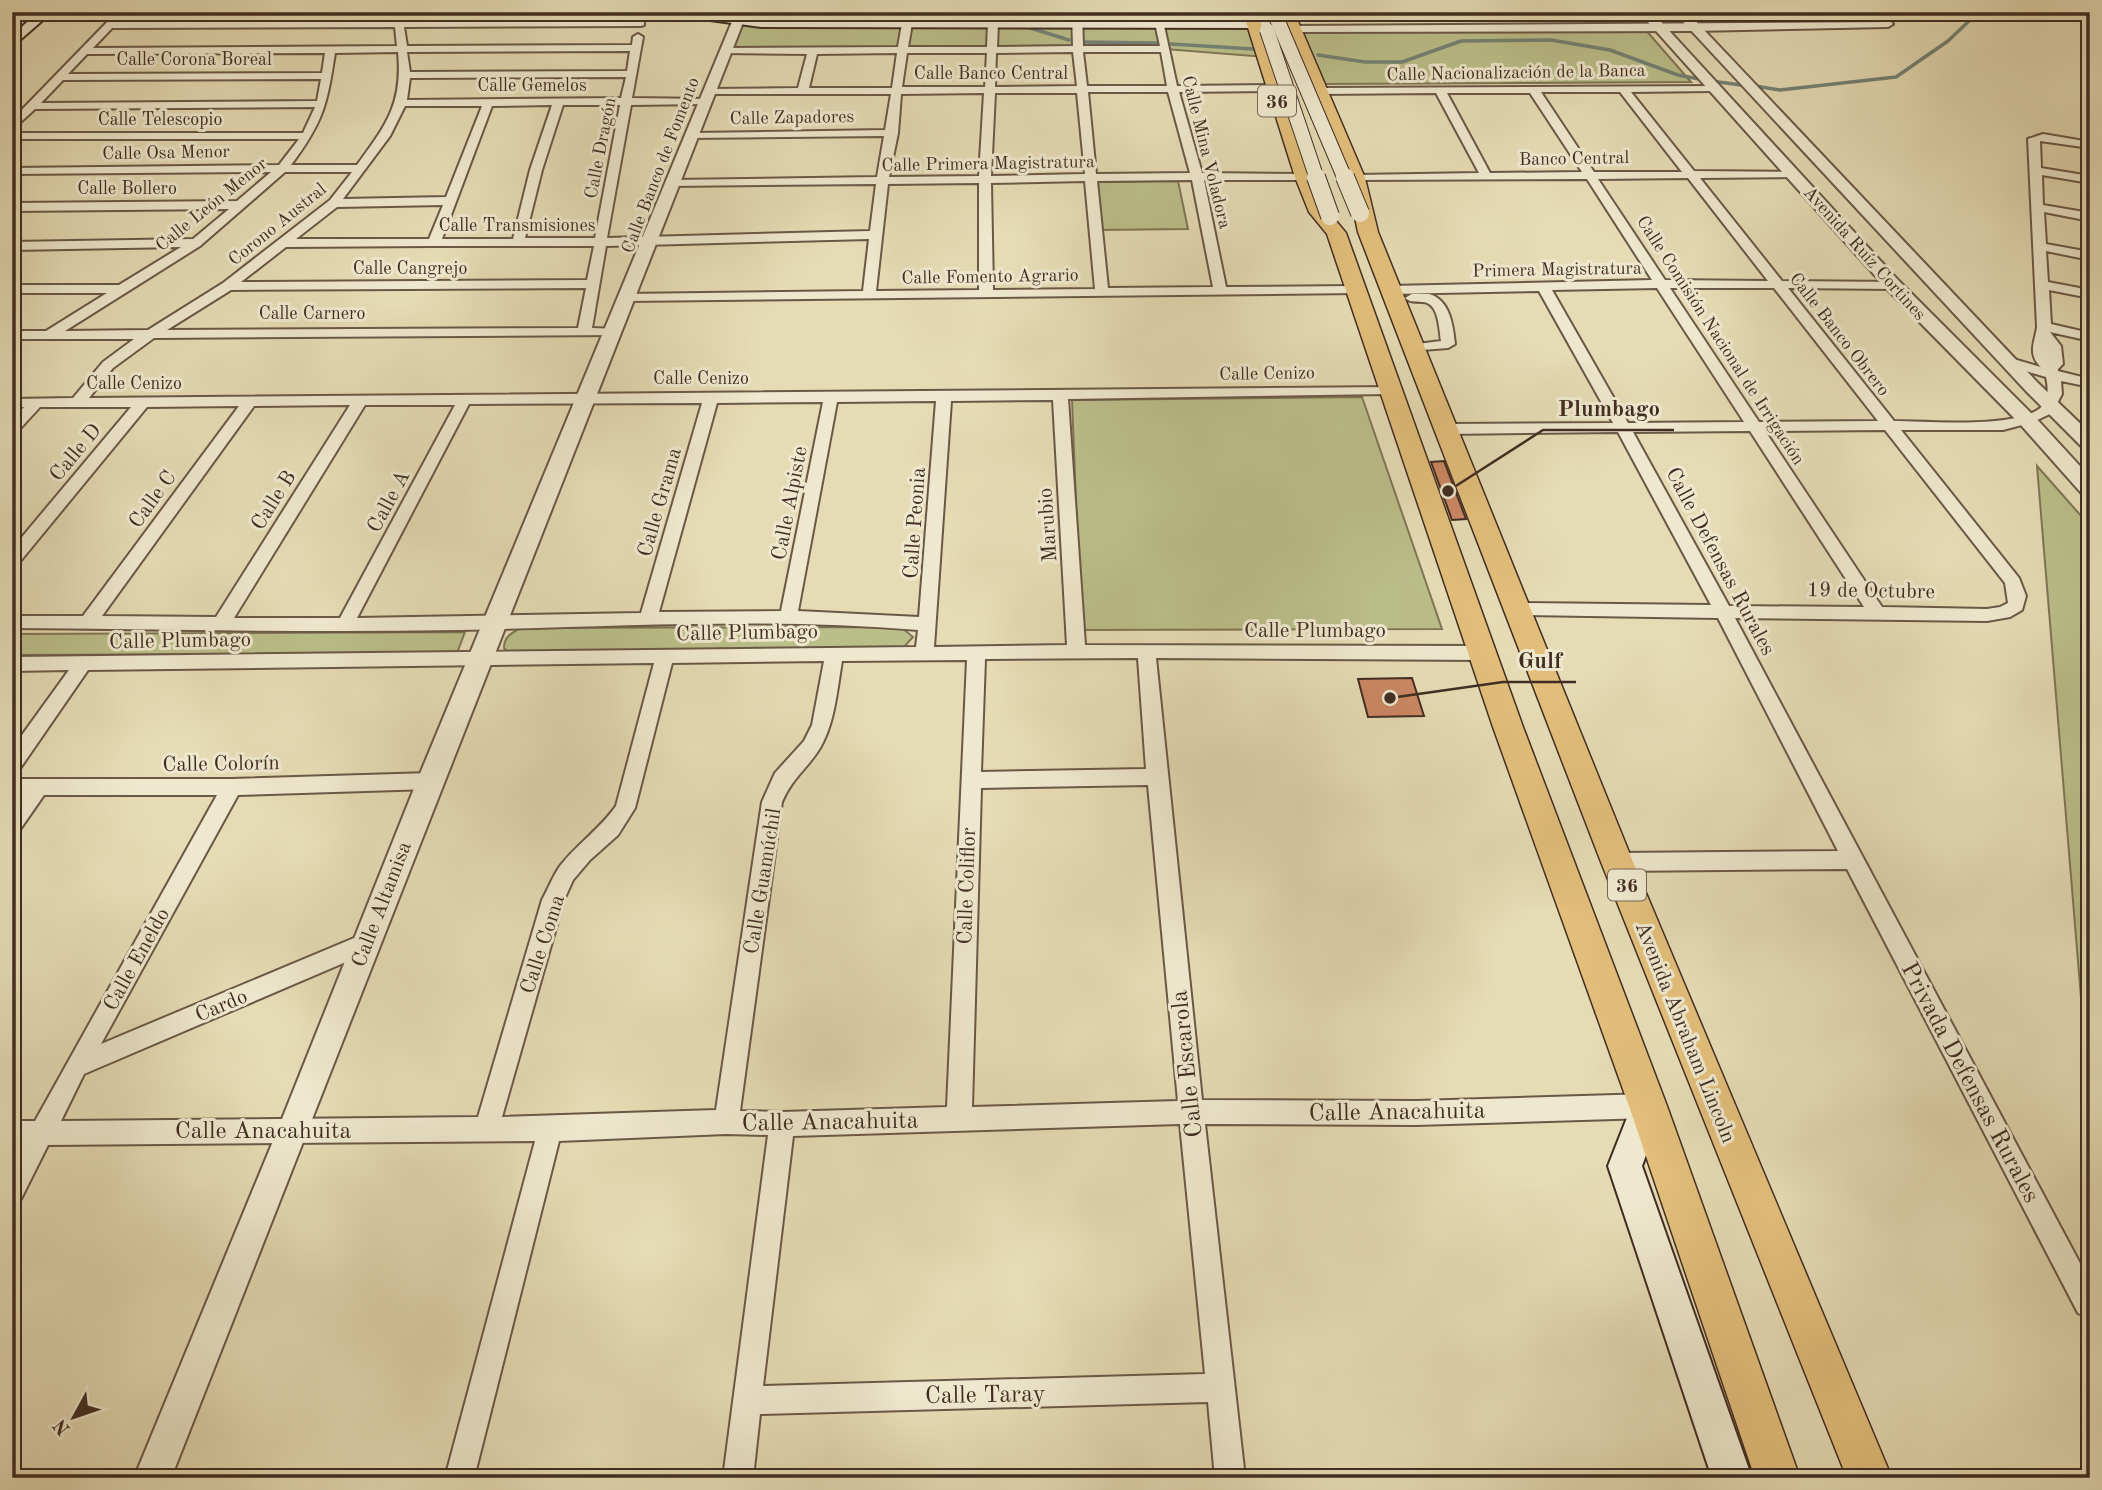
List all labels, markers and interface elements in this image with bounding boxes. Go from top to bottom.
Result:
street label: Calle Corona Boreal [116,51,272,69]
street label: Calle Nacionalización de la Banca [1386,62,1646,84]
street label: Calle Banco Central [914,65,1068,83]
street label: Calle Mina Voladora [1178,74,1234,231]
street label: Calle Banco de Fomento [619,75,703,256]
street label: Calle Gemelos [477,77,587,95]
road number: 36 [1258,86,1296,116]
street label: Calle Dragón [582,96,620,200]
street label: Calle Zapadores [730,108,855,128]
street label: Calle Telescopio [98,111,222,129]
street label: Calle Osa Menor [102,143,231,163]
street label: Banco Central [1519,149,1629,169]
street label: Calle Primera Magistratura [881,153,1095,175]
street label: Calle León Menor [153,154,271,255]
street label: Calle Bollero [77,180,177,198]
street label: Corono Austral [225,180,330,269]
street label: Avenida Ruíz Cortines [1800,183,1929,324]
street label: Calle Comisión Nacional de Irrigación [1633,213,1808,468]
street label: Calle Transmisiones [438,217,596,235]
street label: Calle Cangrejo [353,260,467,278]
street label: Primera Magistratura [1472,260,1642,280]
street label: Calle Fomento Agrario [901,266,1079,288]
street label: Calle Banco Obrero [1786,270,1893,400]
street label: Calle Carnero [259,305,365,323]
street label: Calle Cenizo [1219,364,1315,384]
street label: Calle Cenizo [653,370,749,388]
street label: Calle Cenizo [86,375,182,393]
callout: Plumbago [1543,386,1674,430]
text: Plumbago [1558,398,1660,421]
street label: Calle D [46,420,106,486]
street label: Calle Alpiste [769,444,812,562]
street label: Calle Grama [635,445,686,559]
street label: Calle Defensas Rurales [1661,464,1778,659]
street label: Calle C [125,467,181,533]
street label: Calle B [248,467,301,534]
street label: Calle A [364,467,414,536]
street label: Calle Peonia [901,467,930,580]
street label: Marubio [1035,487,1062,563]
street label: 19 de Octubre [1807,580,1935,603]
street label: Calle Plumbago [1244,621,1386,642]
street label: Calle Plumbago [676,622,818,645]
street label: Calle Plumbago [109,630,251,653]
callout: Gulf [1503,638,1576,682]
text: Gulf [1518,650,1564,673]
street label: Calle Colorín [162,753,280,776]
street label: Calle Guamúchil [742,806,785,956]
street label: Calle Coliflor [955,827,980,945]
street label: Calle Altamisa [349,839,416,970]
road number: 36 [1608,870,1646,900]
street label: Calle Coma [518,892,569,997]
street label: Calle Eneldo [101,905,174,1015]
street label: Avenida Abraham Lincoln [1631,919,1739,1146]
street label: Privada Defensas Rurales [1896,959,2043,1207]
street label: Cardo [192,986,251,1027]
street label: Calle Escarola [1168,989,1208,1139]
street label: Calle Anacahuita [1308,1099,1486,1127]
street label: Calle Anacahuita [741,1109,919,1137]
street label: Calle Anacahuita [175,1120,352,1144]
north arrow [38,1382,108,1452]
street label: Calle Taray [925,1383,1046,1409]
text: N [51,1414,75,1438]

